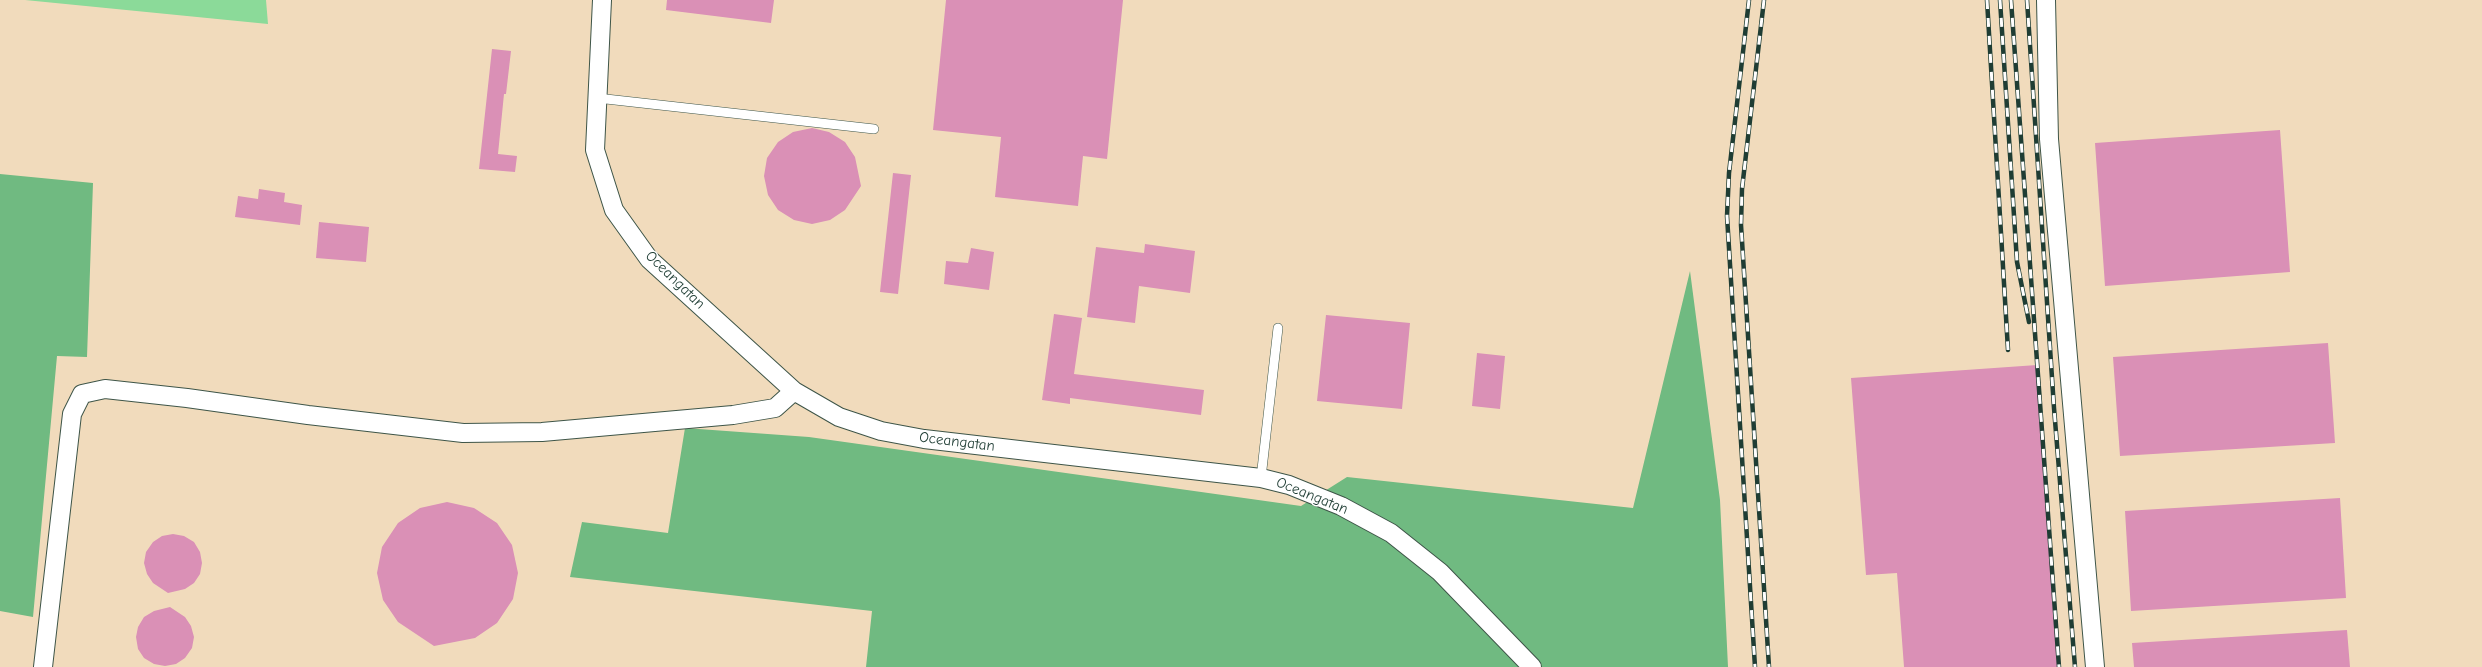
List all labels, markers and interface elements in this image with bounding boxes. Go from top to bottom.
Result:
street label: Oceangatan [641,247,709,313]
street label: Oceangatan [918,428,996,456]
street label: Oceangatan [1273,473,1351,519]

